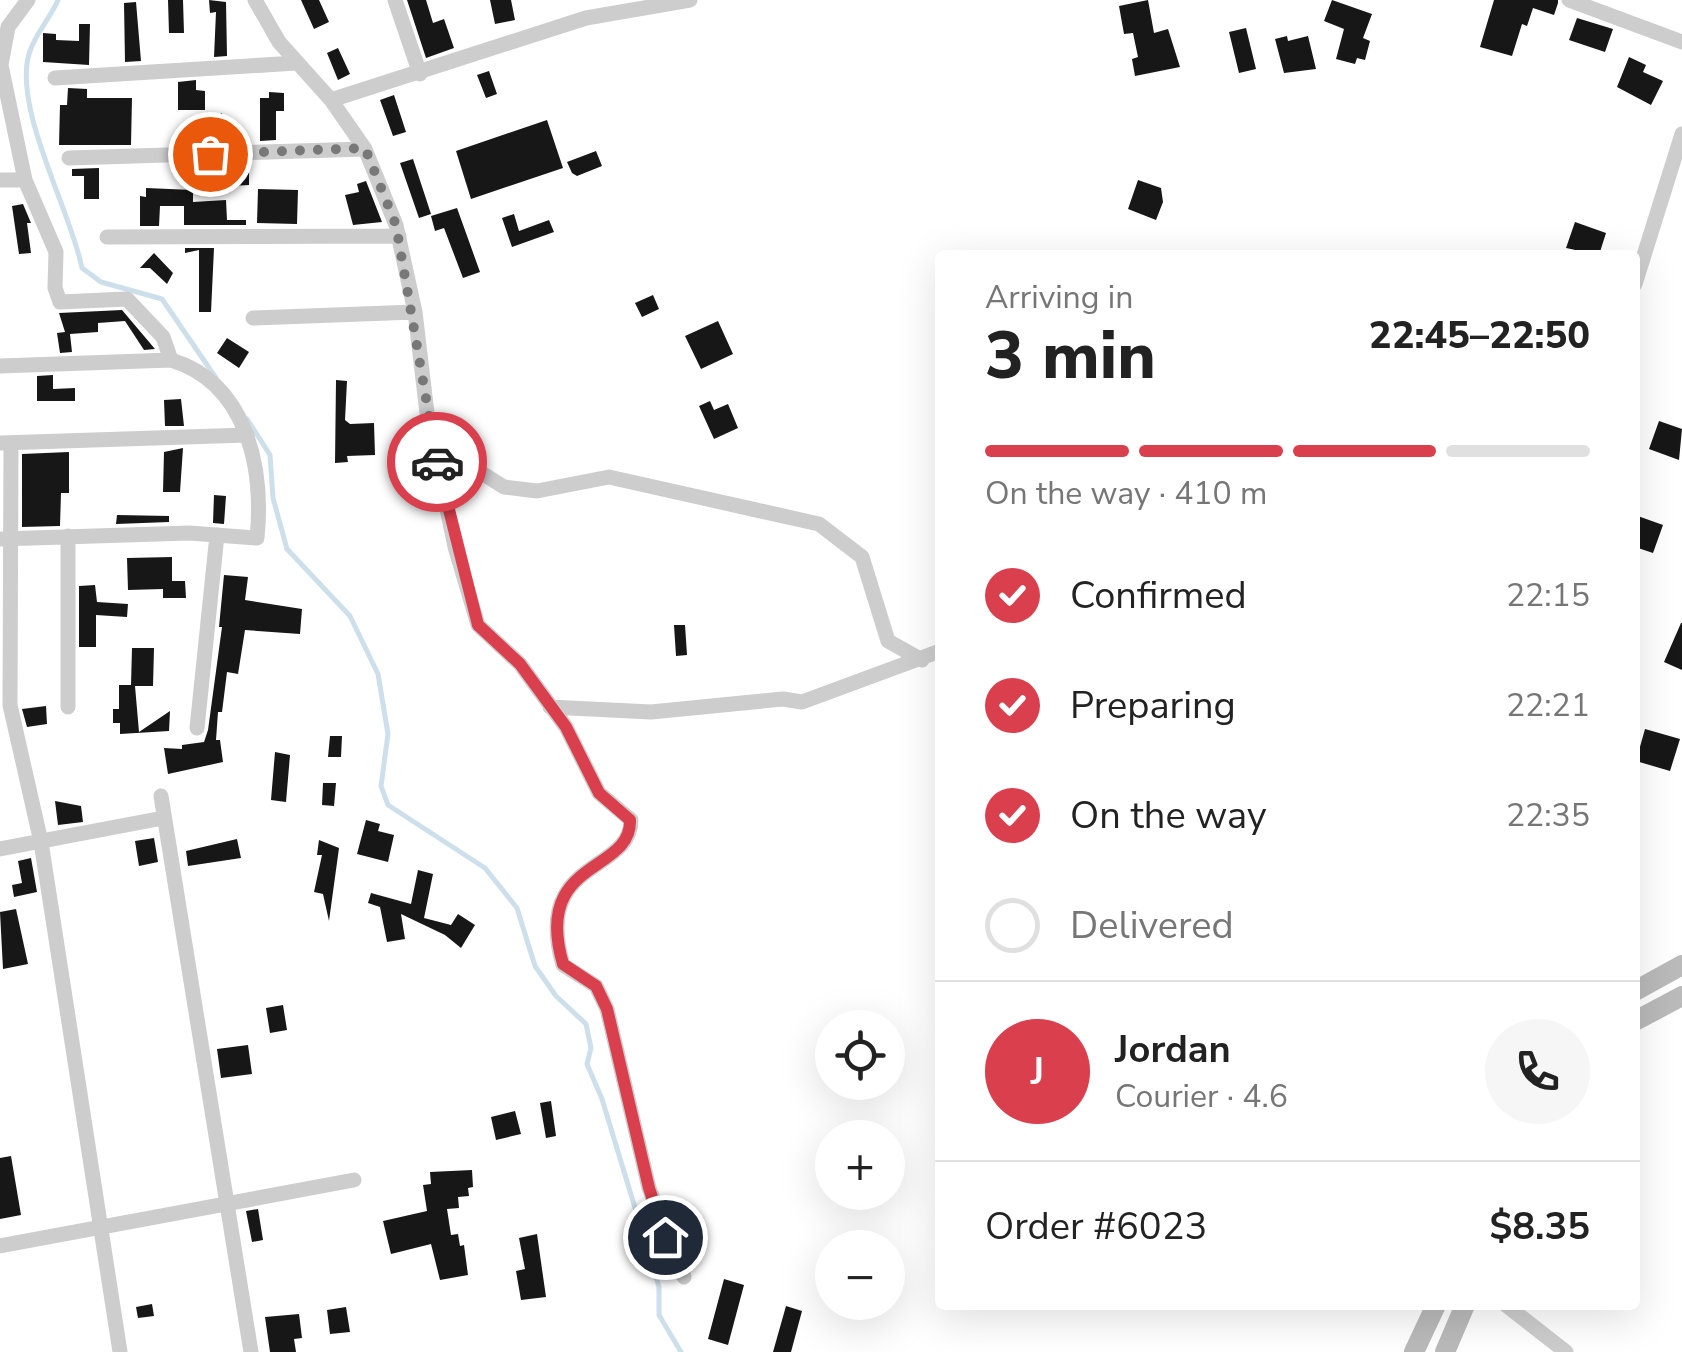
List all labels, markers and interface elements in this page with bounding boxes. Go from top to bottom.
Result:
pin [168,112,253,197]
icon: bag [183,127,238,182]
text: Arriving in [985,276,1133,319]
text: 22:45–22:50 [1369,310,1590,361]
text: 3 min [985,312,1156,401]
courier [387,412,487,512]
icon: car [410,435,465,490]
text: On the way · 410 m [985,472,1267,515]
icon: check [985,568,1040,623]
text: Confirmed [1070,570,1247,621]
text: 22:15 [1506,574,1590,617]
icon: check [985,678,1040,733]
text: Preparing [1070,680,1236,731]
text: 22:21 [1506,684,1590,727]
icon: check [985,788,1040,843]
text: On the way [1070,790,1266,841]
text: 22:35 [1506,794,1590,837]
text: Delivered [1070,900,1234,951]
map controls [815,1010,905,1320]
button: locate [815,1010,905,1100]
button: phone [1485,1019,1590,1124]
text: Jordan [1115,1024,1231,1075]
text: J [1031,1046,1044,1097]
text: Courier · 4.6 [1115,1075,1288,1118]
button: + [815,1120,905,1210]
pin [623,1195,708,1280]
text: Order #6023 [985,1201,1207,1252]
text: $8.35 [1489,1201,1590,1252]
icon: home [638,1210,693,1265]
button: − [815,1230,905,1320]

